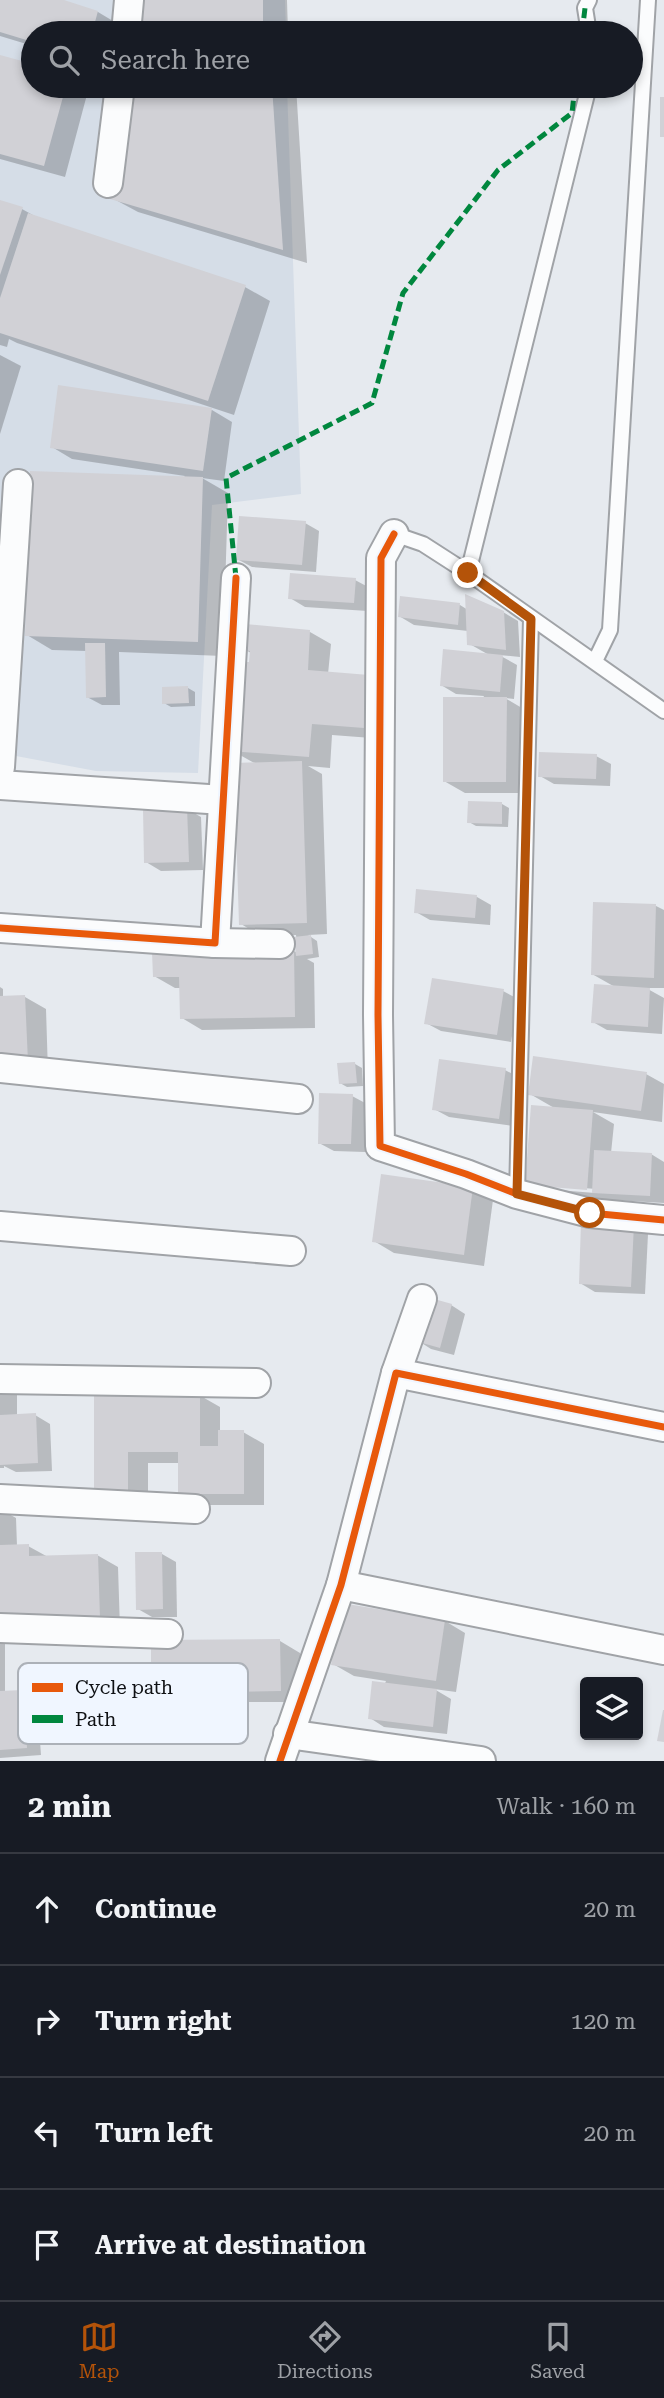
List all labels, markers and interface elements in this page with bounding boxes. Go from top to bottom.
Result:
search box [21,21,643,98]
icon: search [45,41,83,79]
text: Search here [101,45,250,75]
route end [452,557,483,588]
route start [574,1197,605,1228]
legend [18,1663,248,1744]
text: Cycle path [75,1676,173,1699]
map controls [580,1677,643,1740]
button: layers [580,1677,643,1740]
text: Path [75,1708,116,1731]
text: 2 min [28,1789,111,1824]
text: Walk · 160 m [497,1793,636,1820]
icon: ahead [28,1890,66,1928]
text: Continue [95,1894,217,1924]
text: 20 m [583,1896,636,1923]
icon: right [28,2002,66,2040]
text: Turn right [95,2006,231,2036]
text: 120 m [571,2008,636,2035]
icon: left [28,2114,66,2152]
text: Turn left [95,2118,213,2148]
text: 20 m [583,2120,636,2147]
icon: arrive [28,2226,66,2264]
text: Arrive at destination [95,2230,366,2260]
tab: Map [79,2318,119,2383]
tab: Directions [277,2318,373,2383]
tab: Saved [530,2318,585,2383]

